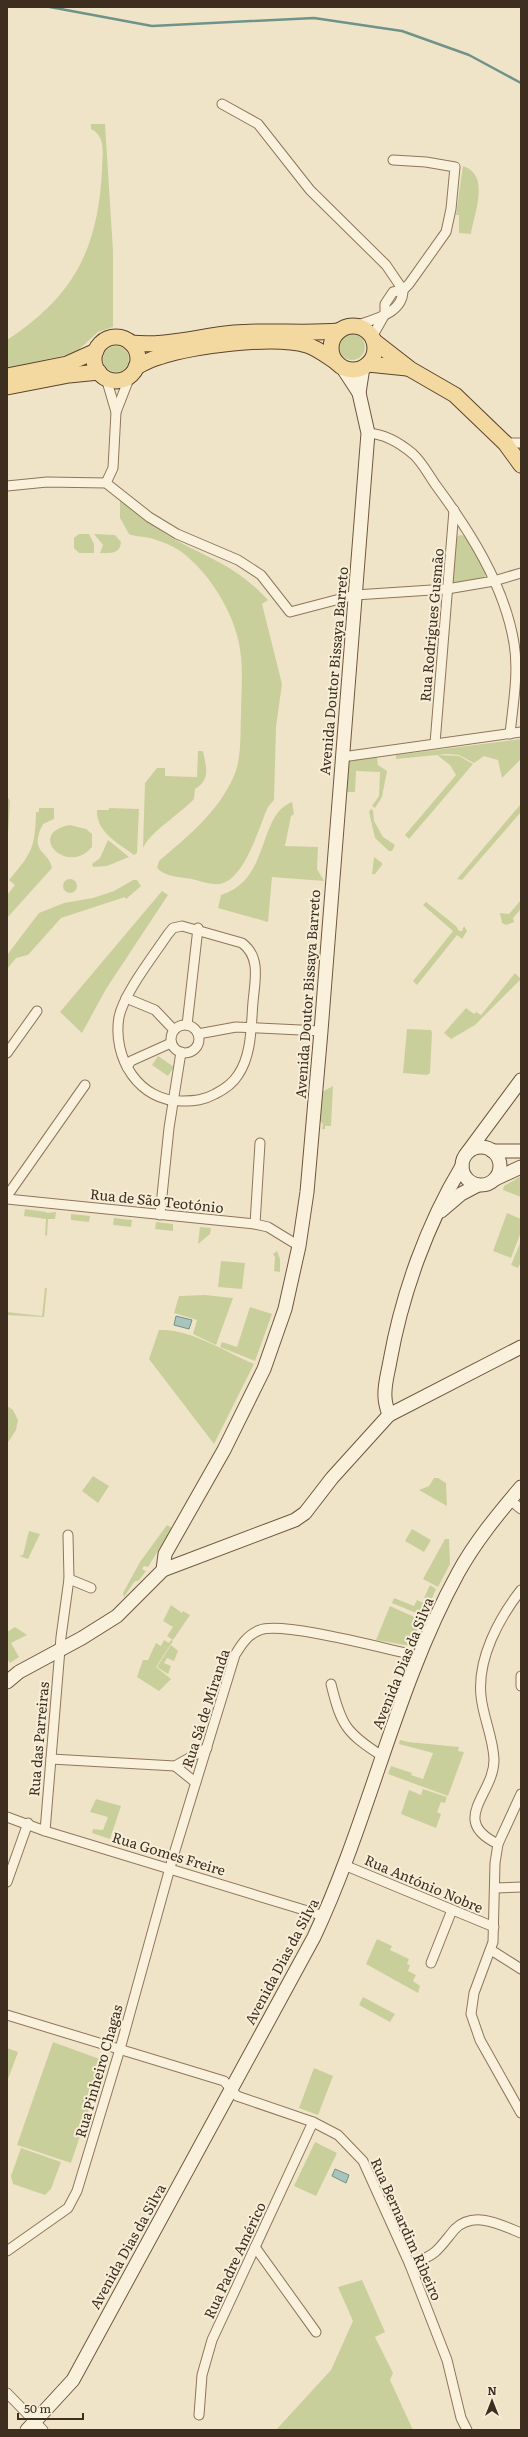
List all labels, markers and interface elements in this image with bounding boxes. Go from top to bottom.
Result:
street label: Rua Rodrigues Gusmão [414,547,448,703]
street label: Avenida Doutor Bissaya Barreto [314,566,352,776]
street label: Avenida Doutor Bissaya Barreto [290,889,324,1099]
street label: Rua de São Teotónio [89,1183,225,1217]
street label: Avenida Dias da Silva [366,1594,438,1732]
street label: Rua Sá de Miranda [176,1646,234,1770]
street label: Rua das Parreiras [23,1681,53,1797]
street label: Rua Gomes Freire [110,1826,228,1880]
street label: Rua António Nobre [362,1849,486,1917]
street label: Avenida Dias da Silva [239,1894,323,2028]
street label: Rua Pinheiro Chagas [69,2002,127,2140]
street label: Rua Bernardim Ribeiro [367,2155,447,2303]
street label: Avenida Dias da Silva [84,2179,170,2312]
street label: Rua Padre Américo [198,2198,270,2322]
north arrow [472,2381,512,2421]
text: N [487,2382,497,2398]
scale bar [18,2395,83,2421]
text: 50 m [24,2399,51,2417]

